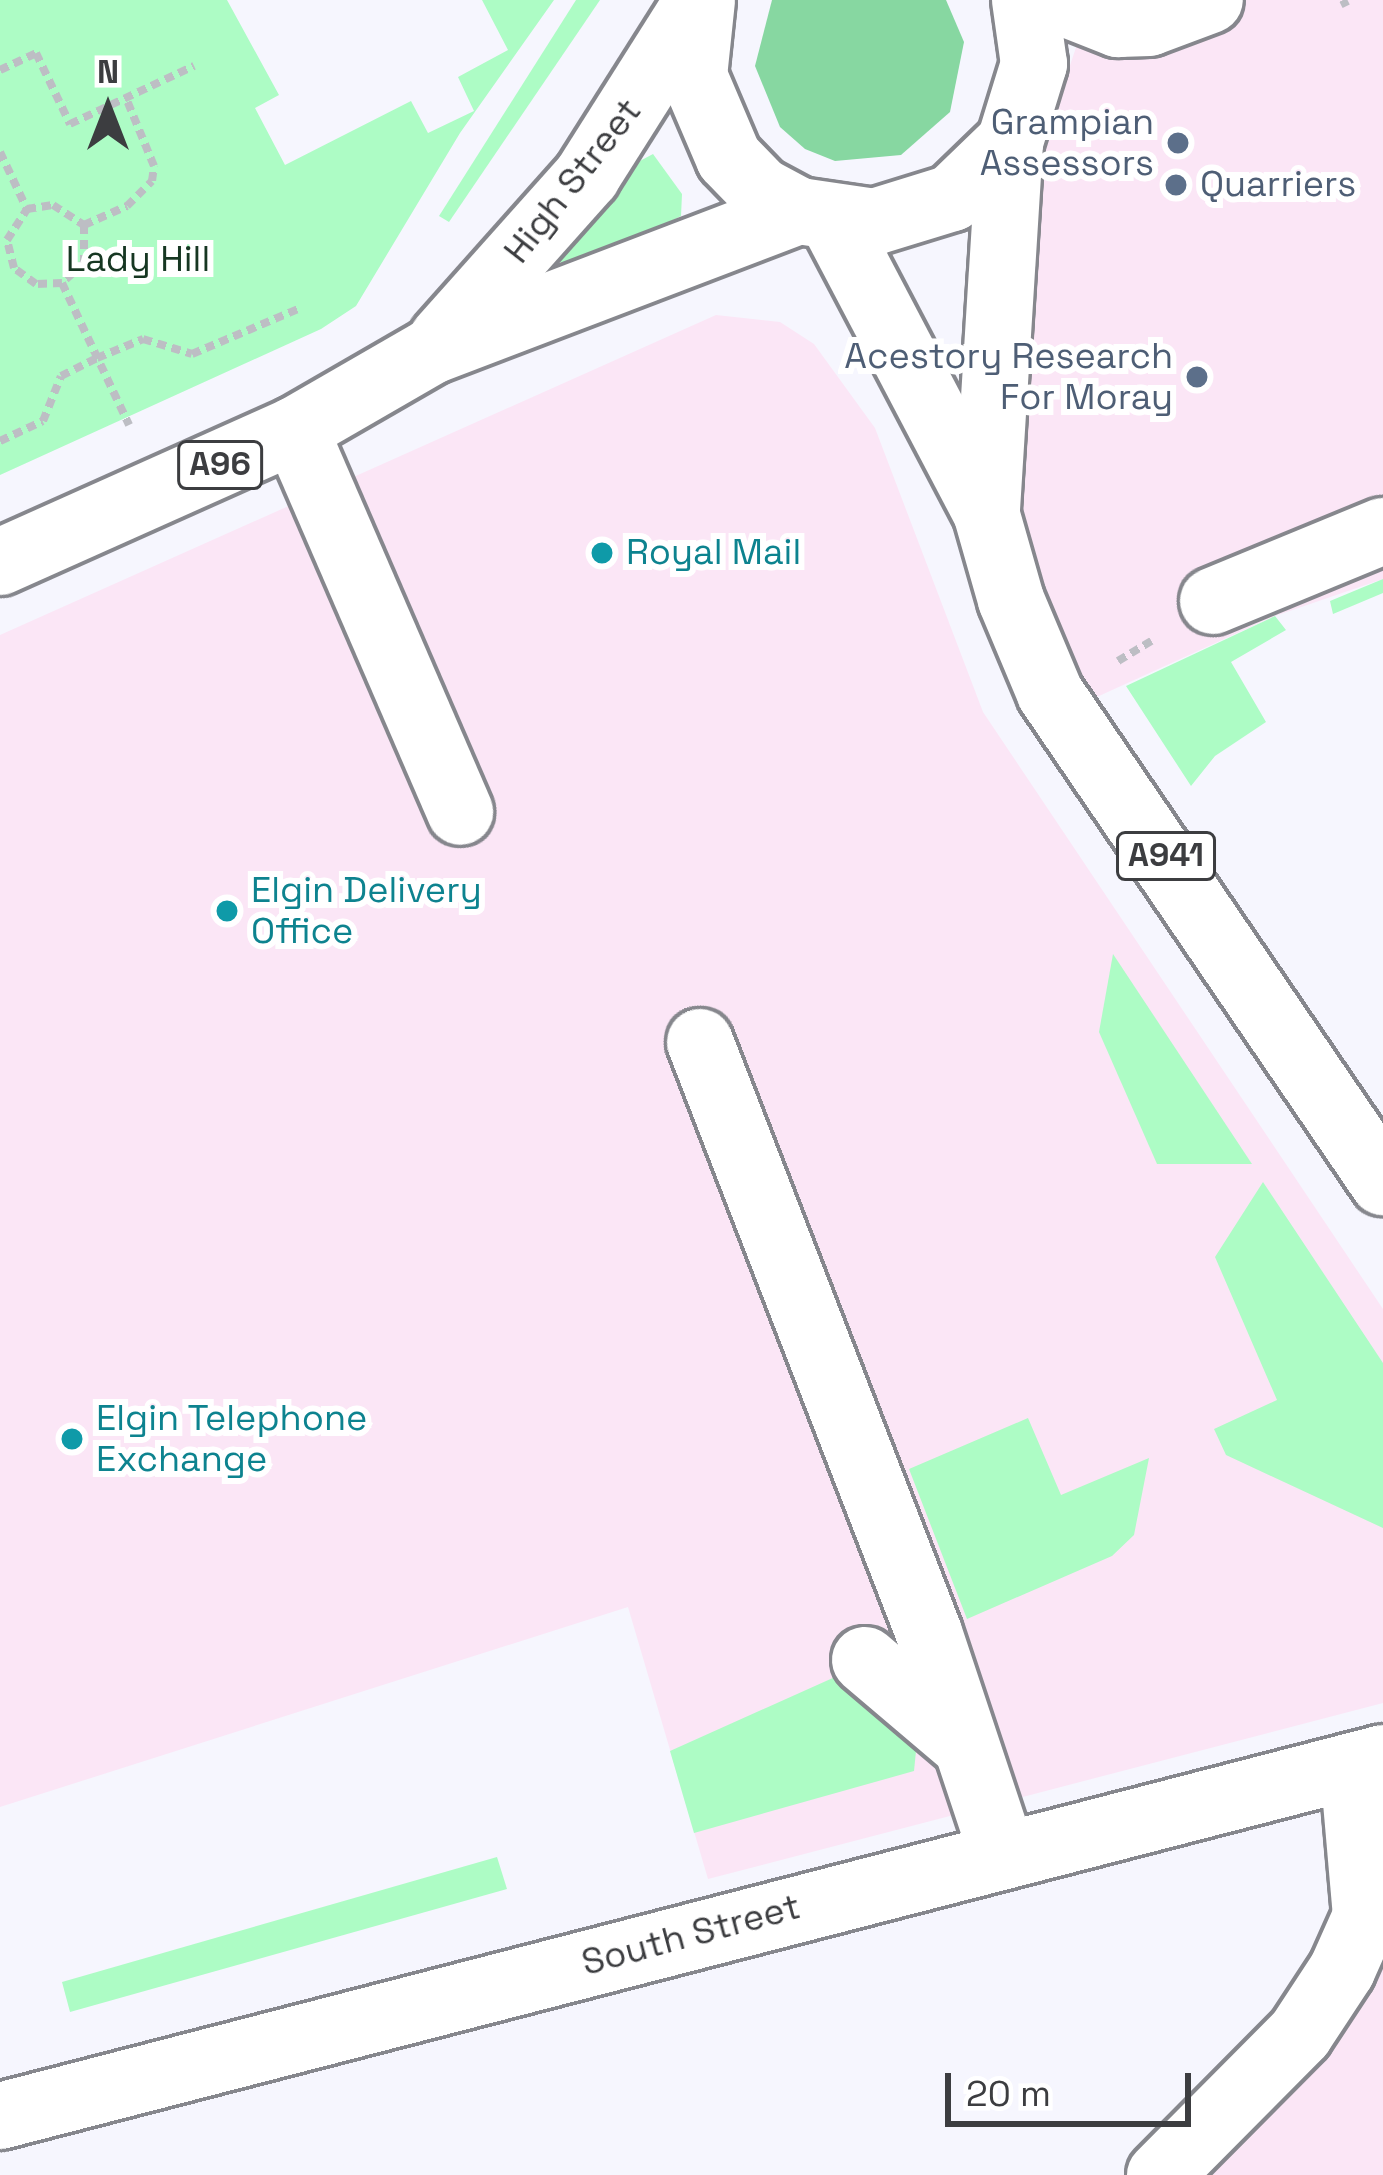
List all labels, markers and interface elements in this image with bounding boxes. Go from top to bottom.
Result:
north arrow [48,48,168,168]
text: N [97,51,119,93]
street label: High Street [495,90,651,272]
place label: Grampian Assessors [980,100,1154,185]
marker: Grampian Assessors [1165,130,1191,156]
place label: Quarriers [1200,163,1356,207]
marker: Quarriers [1163,172,1189,198]
park label: Lady Hill [66,238,210,282]
place label: Acestory Research For Moray [844,334,1173,419]
marker: Acestory Research For Moray [1184,364,1210,390]
road number: A96 [175,438,265,492]
place label: Royal Mail [626,531,801,575]
marker: Royal Mail [589,540,615,566]
road number: A941 [1115,829,1217,883]
place label: Elgin Delivery Office [251,868,482,953]
marker: Elgin Delivery Office [214,898,240,924]
place label: Elgin Telephone Exchange [96,1396,368,1481]
marker: Elgin Telephone Exchange [59,1426,85,1452]
street label: South Street [577,1885,805,1985]
scale bar [951,2049,1197,2123]
text: 20 m [966,2071,1051,2117]

